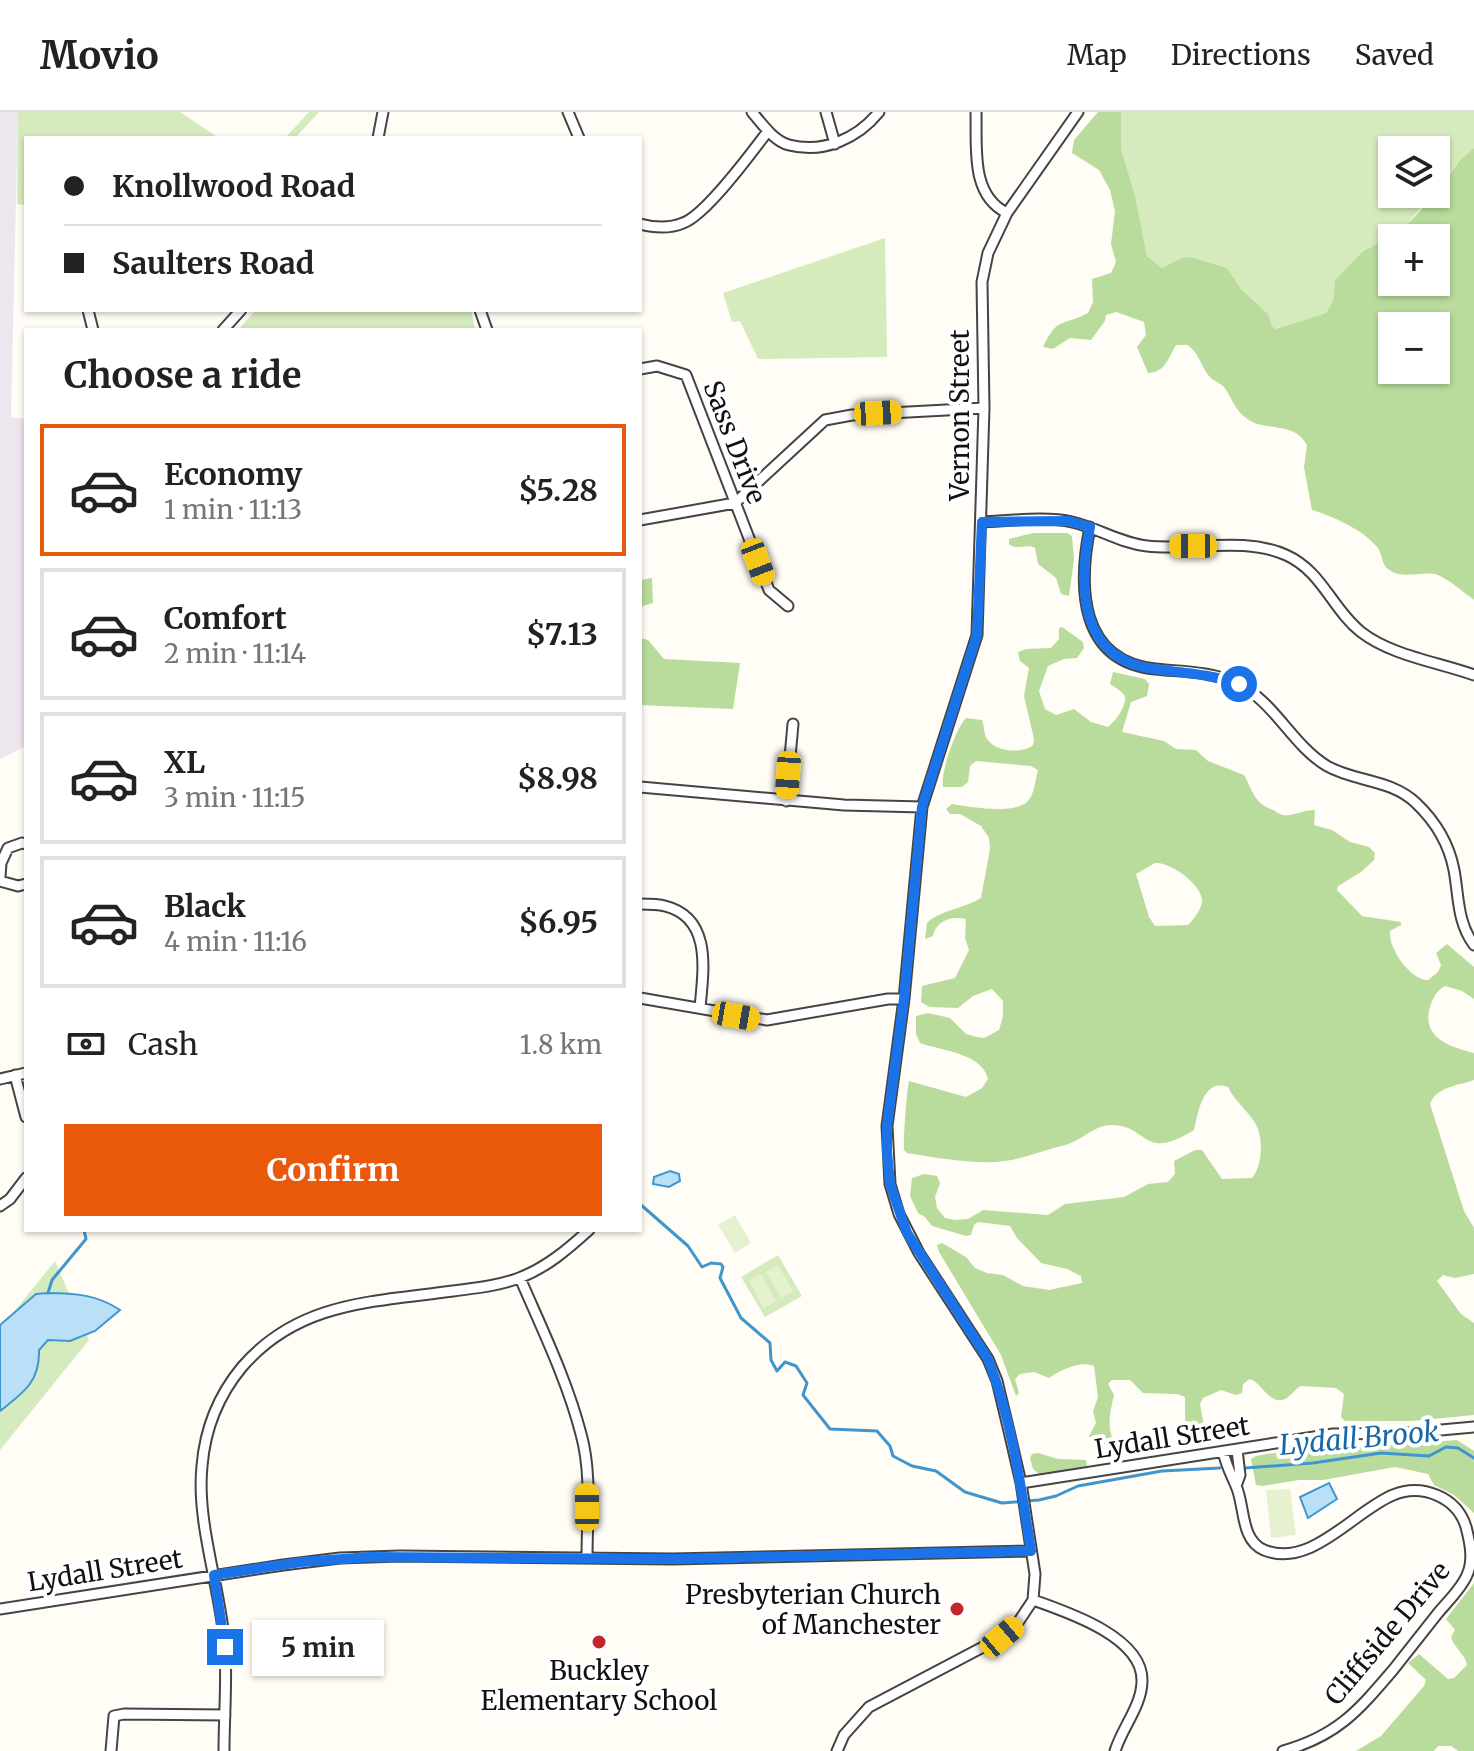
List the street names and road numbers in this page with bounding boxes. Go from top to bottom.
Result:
street label: Vernon Street [943,329,976,502]
street label: Sass Drive [696,376,774,508]
street label: Lydall Street [1092,1408,1252,1466]
street label: Lydall Street [25,1541,185,1599]
street label: Cliffside Drive [1317,1555,1457,1711]

